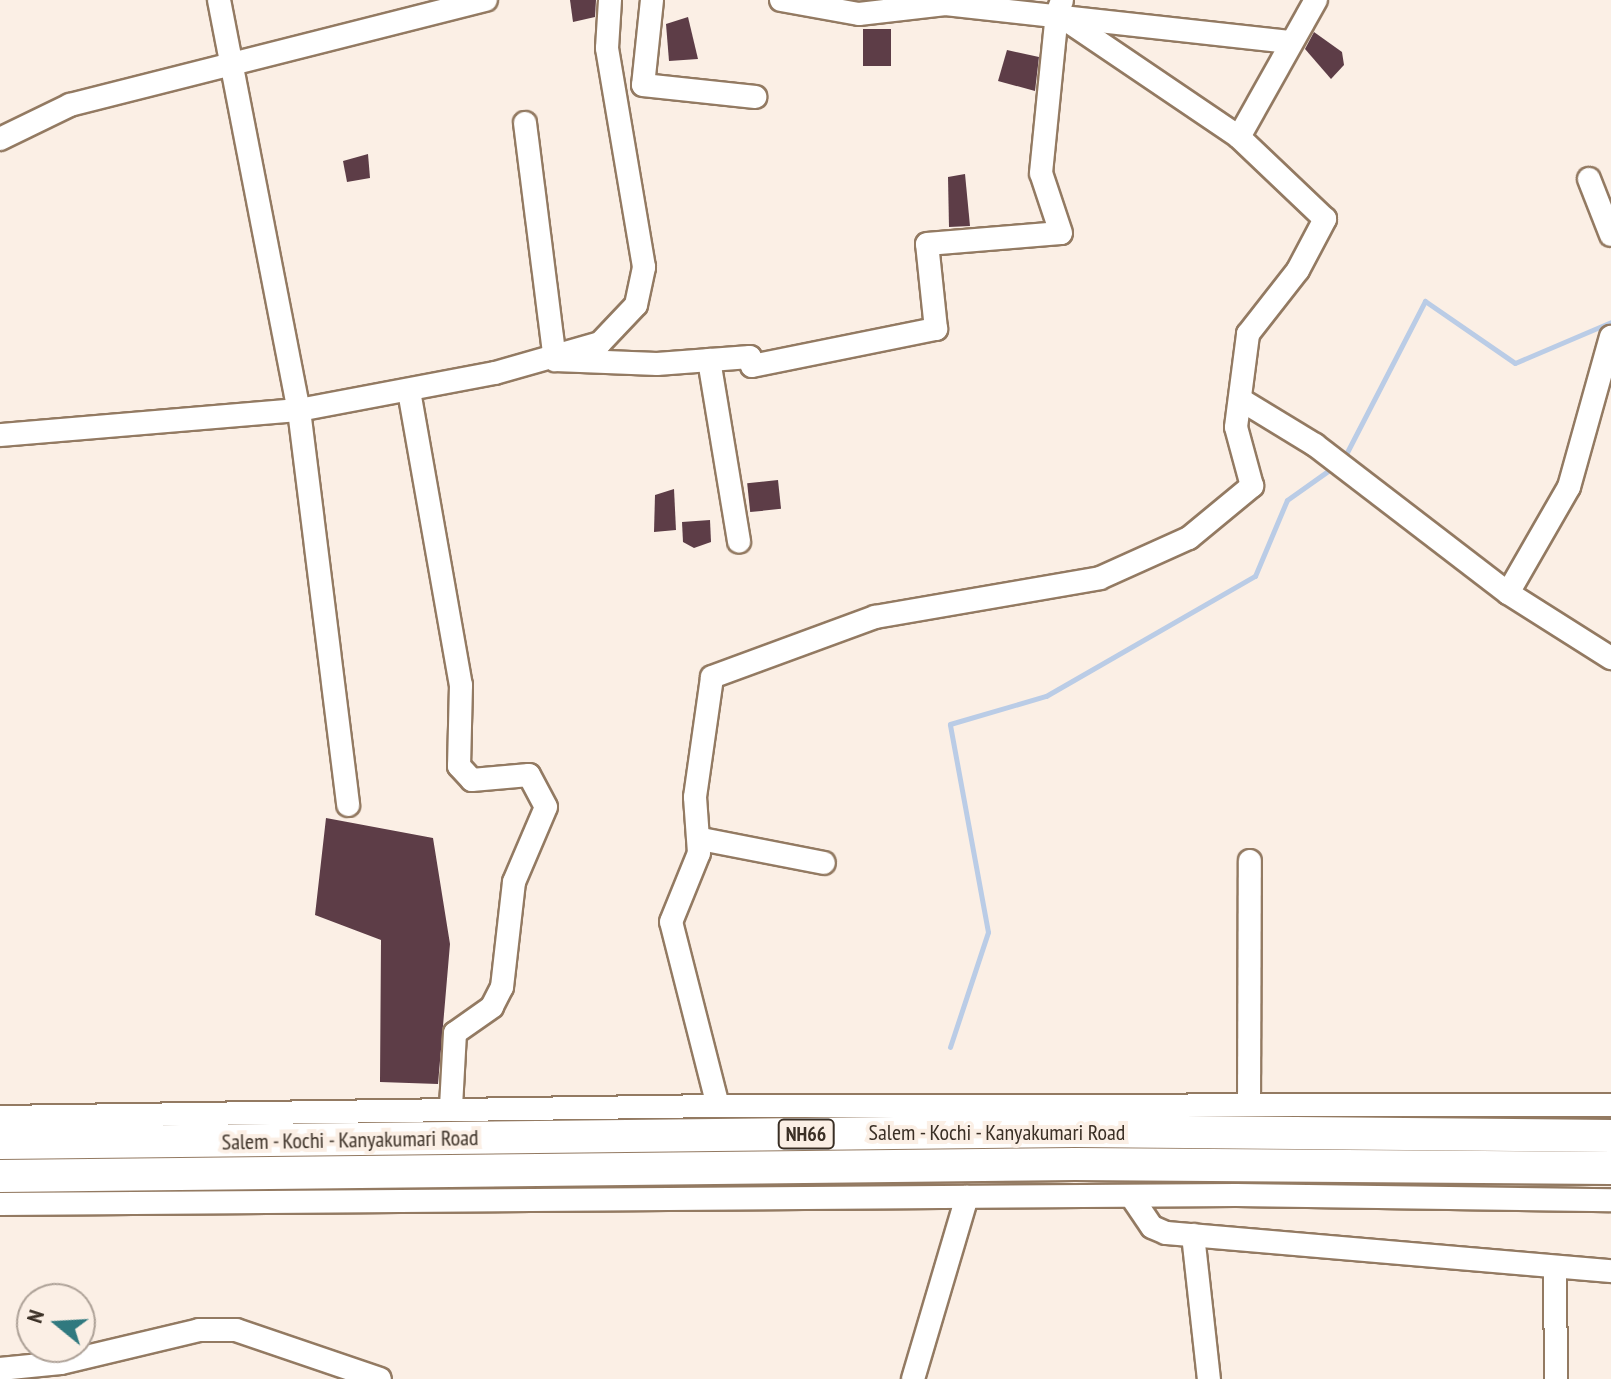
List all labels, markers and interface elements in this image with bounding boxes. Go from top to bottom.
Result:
road number: NH66 [776,1118,836,1150]
street label: Salem - Kochi - Kanyakumari Road [867,1120,1127,1146]
street label: Salem - Kochi - Kanyakumari Road [220,1125,480,1155]
north arrow [16,1283,96,1363]
text: N [20,1306,50,1326]

